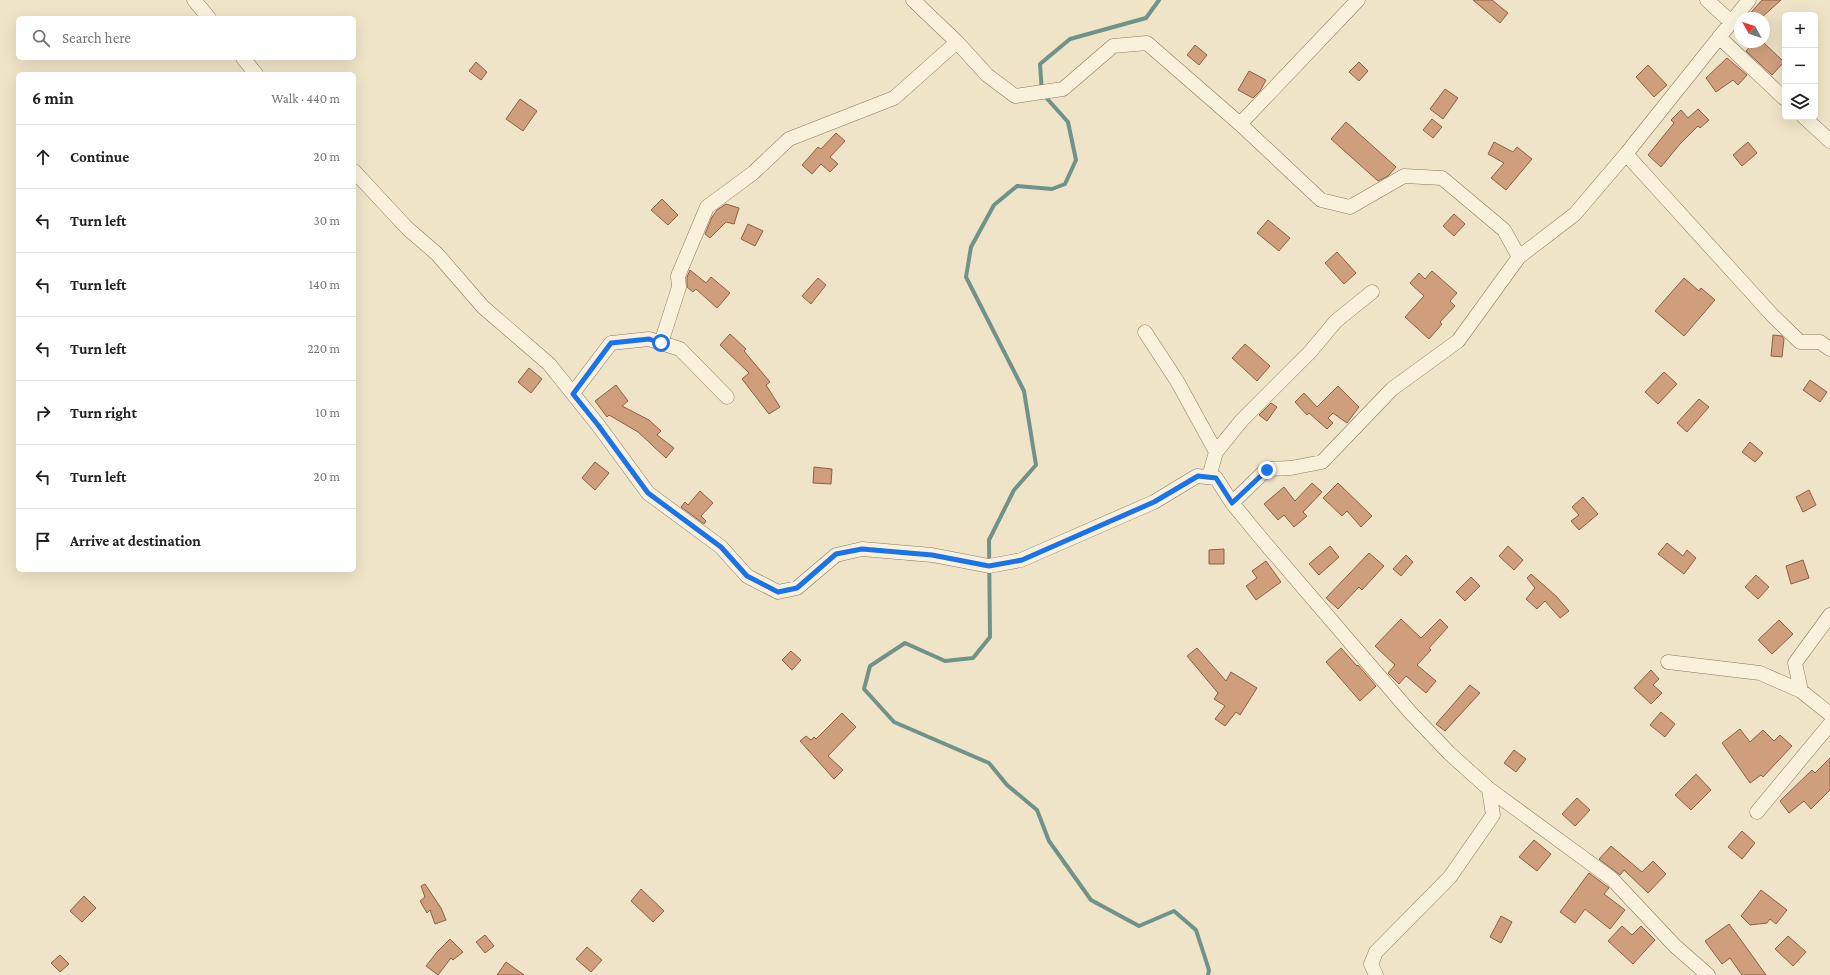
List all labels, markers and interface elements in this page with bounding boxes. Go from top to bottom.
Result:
north arrow [1734,12,1770,48]
map controls [1782,12,1818,120]
button: + [1782,12,1818,48]
search box [16,16,356,60]
icon: search [30,27,52,49]
text: Search here [62,30,131,46]
button: − [1782,48,1818,84]
button: layers [1782,84,1818,120]
text: 6 min [32,89,74,108]
text: Walk · 440 m [271,91,340,106]
icon: ahead [32,146,54,168]
text: Continue [70,149,129,165]
text: 20 m [314,149,340,164]
icon: left [32,210,54,232]
text: Turn left [70,213,126,229]
text: 30 m [314,213,340,228]
icon: left [32,274,54,296]
text: Turn left [70,277,126,293]
text: 140 m [309,277,340,292]
route start [652,334,670,352]
icon: left [32,338,54,360]
text: Turn left [70,341,126,357]
text: 220 m [307,341,340,356]
icon: right [32,402,54,424]
text: Turn right [70,405,137,421]
text: 10 m [315,405,340,420]
route end [1258,461,1276,479]
icon: left [32,466,54,488]
text: Turn left [70,469,126,485]
text: 20 m [314,469,340,484]
icon: arrive [32,530,54,552]
text: Arrive at destination [70,533,201,549]

